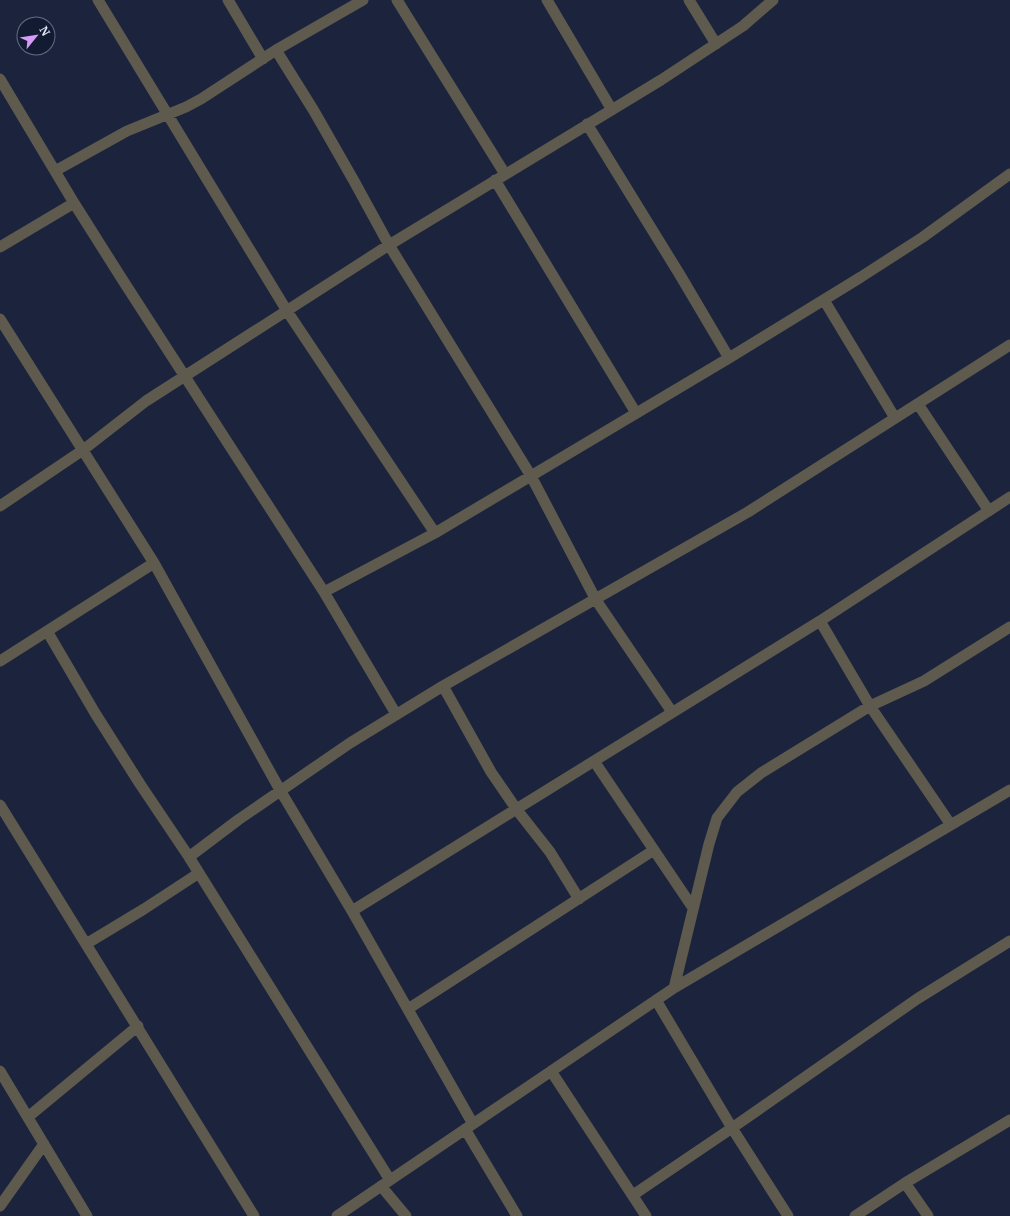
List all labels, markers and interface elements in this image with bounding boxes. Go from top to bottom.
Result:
north arrow [16,16,56,56]
text: N [36,24,53,39]

